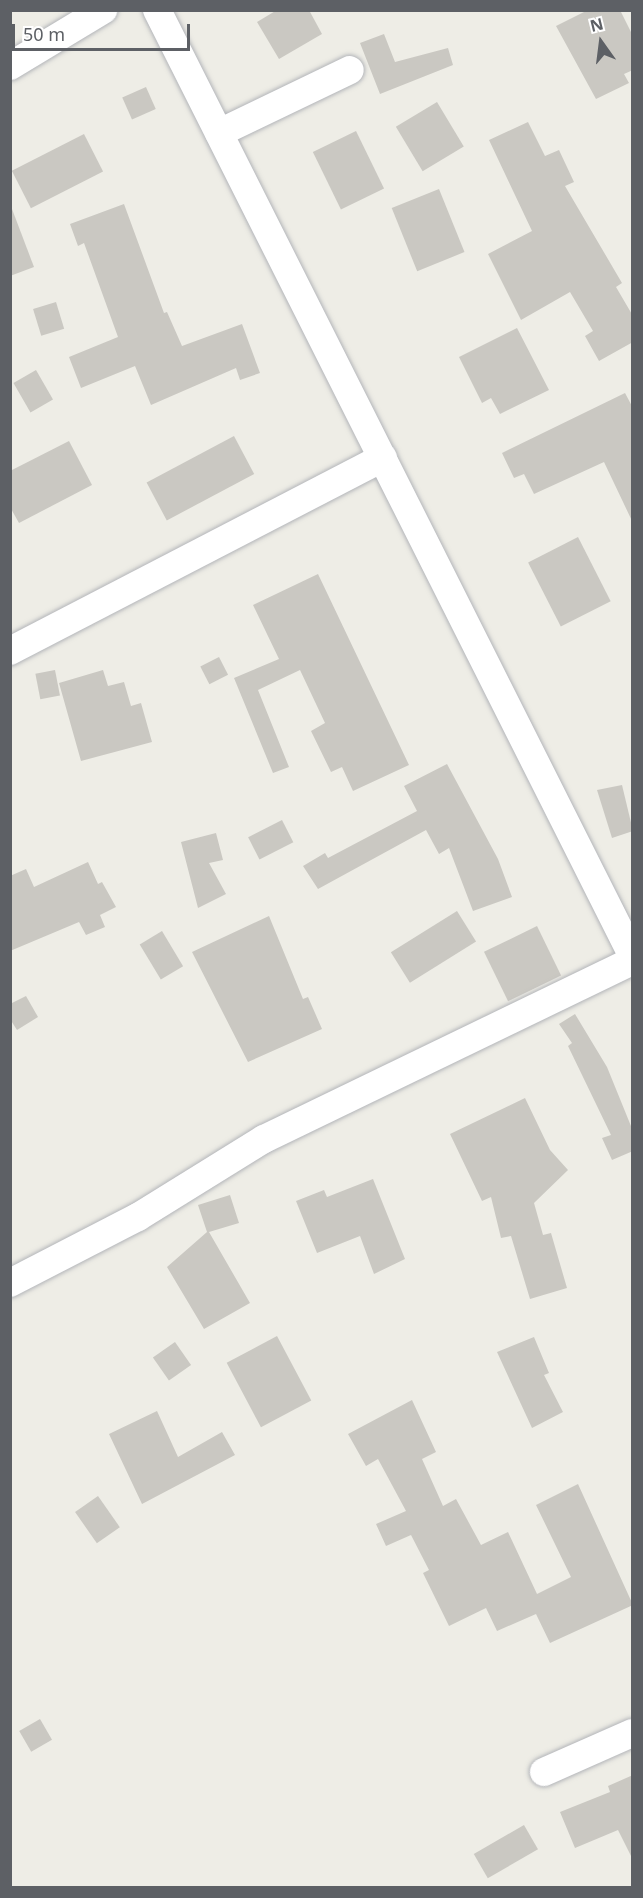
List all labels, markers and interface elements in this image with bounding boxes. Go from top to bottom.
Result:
scale bar [15,12,194,50]
north arrow [571,12,631,72]
text: N [588,12,606,37]
text: 50 m [23,22,65,46]

